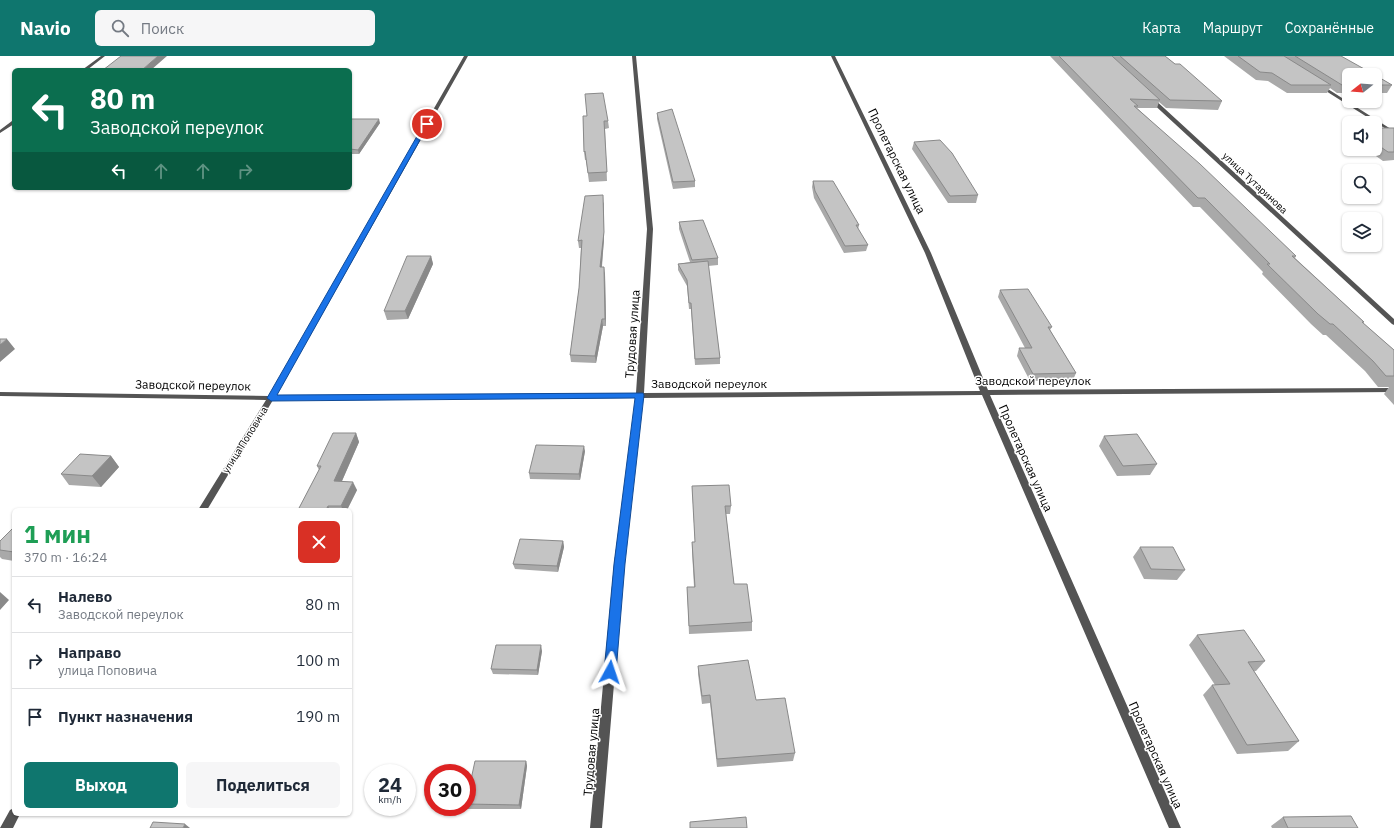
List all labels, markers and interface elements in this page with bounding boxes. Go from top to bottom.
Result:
search box [95,10,375,46]
text: Navio [20,16,71,40]
icon: search [109,17,131,39]
text: Поиск [141,19,184,38]
text: Карта [1142,19,1181,37]
text: Маршрут [1203,19,1263,37]
text: Сохранённые [1285,19,1374,37]
north arrow [1342,68,1382,108]
map controls [1342,68,1382,252]
text: 80 m [90,80,155,117]
icon: left [24,84,76,136]
street label: Пролетарская улица [865,106,929,217]
pin [410,107,444,141]
icon: arrive [416,113,438,135]
text: Заводской переулок [90,116,264,139]
button: sound [1342,116,1382,156]
street label: улица Тутаринова [1220,149,1291,217]
icon: left [108,160,130,182]
icon: ahead [150,160,172,182]
icon: ahead [192,160,214,182]
icon: right [234,160,256,182]
button: search [1342,164,1382,204]
button: layers [1342,212,1382,252]
street label: Трудовая улица [621,289,643,379]
street label: Заводской переулок [975,373,1091,388]
street label: Заводской переулок [135,376,252,394]
street label: Заводской переулок [651,376,767,391]
street label: Пролетарская улица [996,402,1057,514]
street label: улица Поповича [219,404,271,476]
text: 1 мин [24,518,91,550]
button: close [298,521,340,563]
text: 370 m · 16:24 [24,549,107,566]
text: Налево [58,587,112,606]
icon: left [24,594,46,616]
text: 80 m [305,595,340,614]
text: Заводской переулок [58,606,184,623]
text: Направо [58,643,121,662]
icon: right [24,650,46,672]
text: 100 m [296,651,340,670]
position arrow [589,651,631,693]
text: улица Поповича [58,662,157,679]
street label: Пролетарская улица [1126,699,1187,811]
icon: arrive [24,706,46,728]
text: Пункт назначения [58,707,193,726]
text: 190 m [296,707,340,726]
street label: Трудовая улица [580,707,602,797]
button: Выход [24,762,178,808]
button: Поделиться [186,762,340,808]
speed limit sign: 30 [424,764,476,816]
text: 24 [378,771,402,798]
text: km/h [378,793,402,806]

